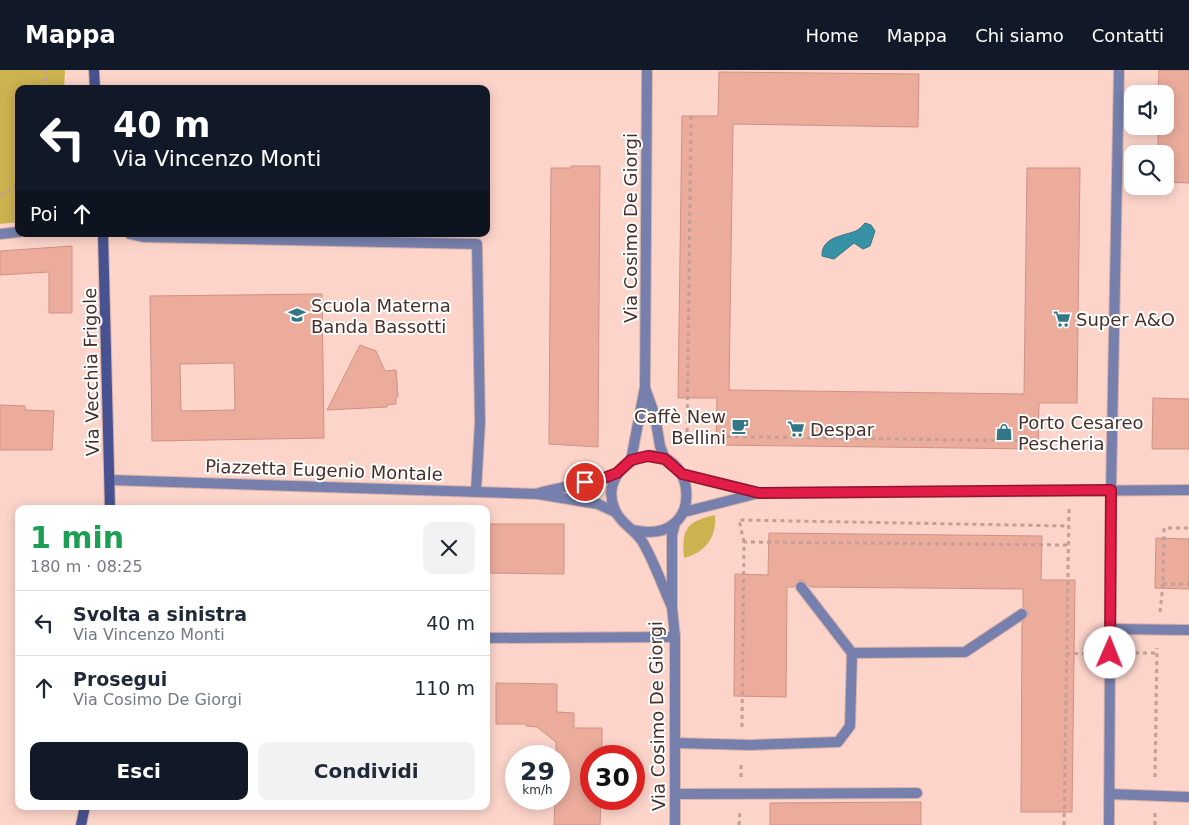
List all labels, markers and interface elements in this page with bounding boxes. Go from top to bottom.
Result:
text: Mappa [25,21,116,49]
text: Home [806,25,859,46]
text: Mappa [887,25,947,46]
text: Chi siamo [975,25,1064,46]
text: Contatti [1092,25,1164,46]
map controls [1124,85,1174,195]
button: sound [1124,85,1174,135]
icon: left [30,105,95,170]
text: 40 m [113,105,210,145]
street label: Via Cosimo De Giorgi [620,133,641,323]
button: search [1124,145,1174,195]
text: Via Vincenzo Monti [113,146,321,171]
icon: ahead [68,200,96,228]
text: Poi [30,203,58,225]
street label: Via Vecchia Frigole [79,288,103,456]
place label: Scuola Materna Banda Bassotti [311,295,451,337]
school or university icon: Scuola Materna Banda Bassotti [287,305,307,325]
supermarket icon: Super A&O [1052,309,1072,329]
place label: Super A&O [1076,309,1175,330]
place label: Caffè New Bellini [634,406,726,448]
place label: Porto Cesareo Pescheria [1018,412,1144,454]
cafe icon: Caffè New Bellini [730,416,750,436]
supermarket icon: Despar [786,419,806,439]
place label: Despar [810,419,875,440]
shop icon: Porto Cesareo Pescheria [994,422,1014,442]
street label: Piazzetta Eugenio Montale [205,455,443,485]
pin [564,461,606,503]
icon: arrive [571,468,599,496]
text: 1 min [30,520,124,555]
button: close [423,522,475,574]
text: 180 m · 08:25 [30,557,143,576]
text: Svolta a sinistra [73,603,247,625]
icon: left [30,609,58,637]
text: 40 m [426,612,475,634]
street label: Via Cosimo De Giorgi [645,621,669,811]
text: Via Vincenzo Monti [73,625,225,644]
position arrow [1083,626,1135,678]
text: Prosegui [73,668,167,690]
icon: ahead [30,674,58,702]
text: 110 m [414,677,475,699]
text: Via Cosimo De Giorgi [73,690,242,709]
button: Esci [30,742,248,800]
button: Condividi [258,742,475,800]
speed limit sign: 30 [580,745,645,810]
text: 29 [520,757,555,786]
text: km/h [522,783,553,797]

